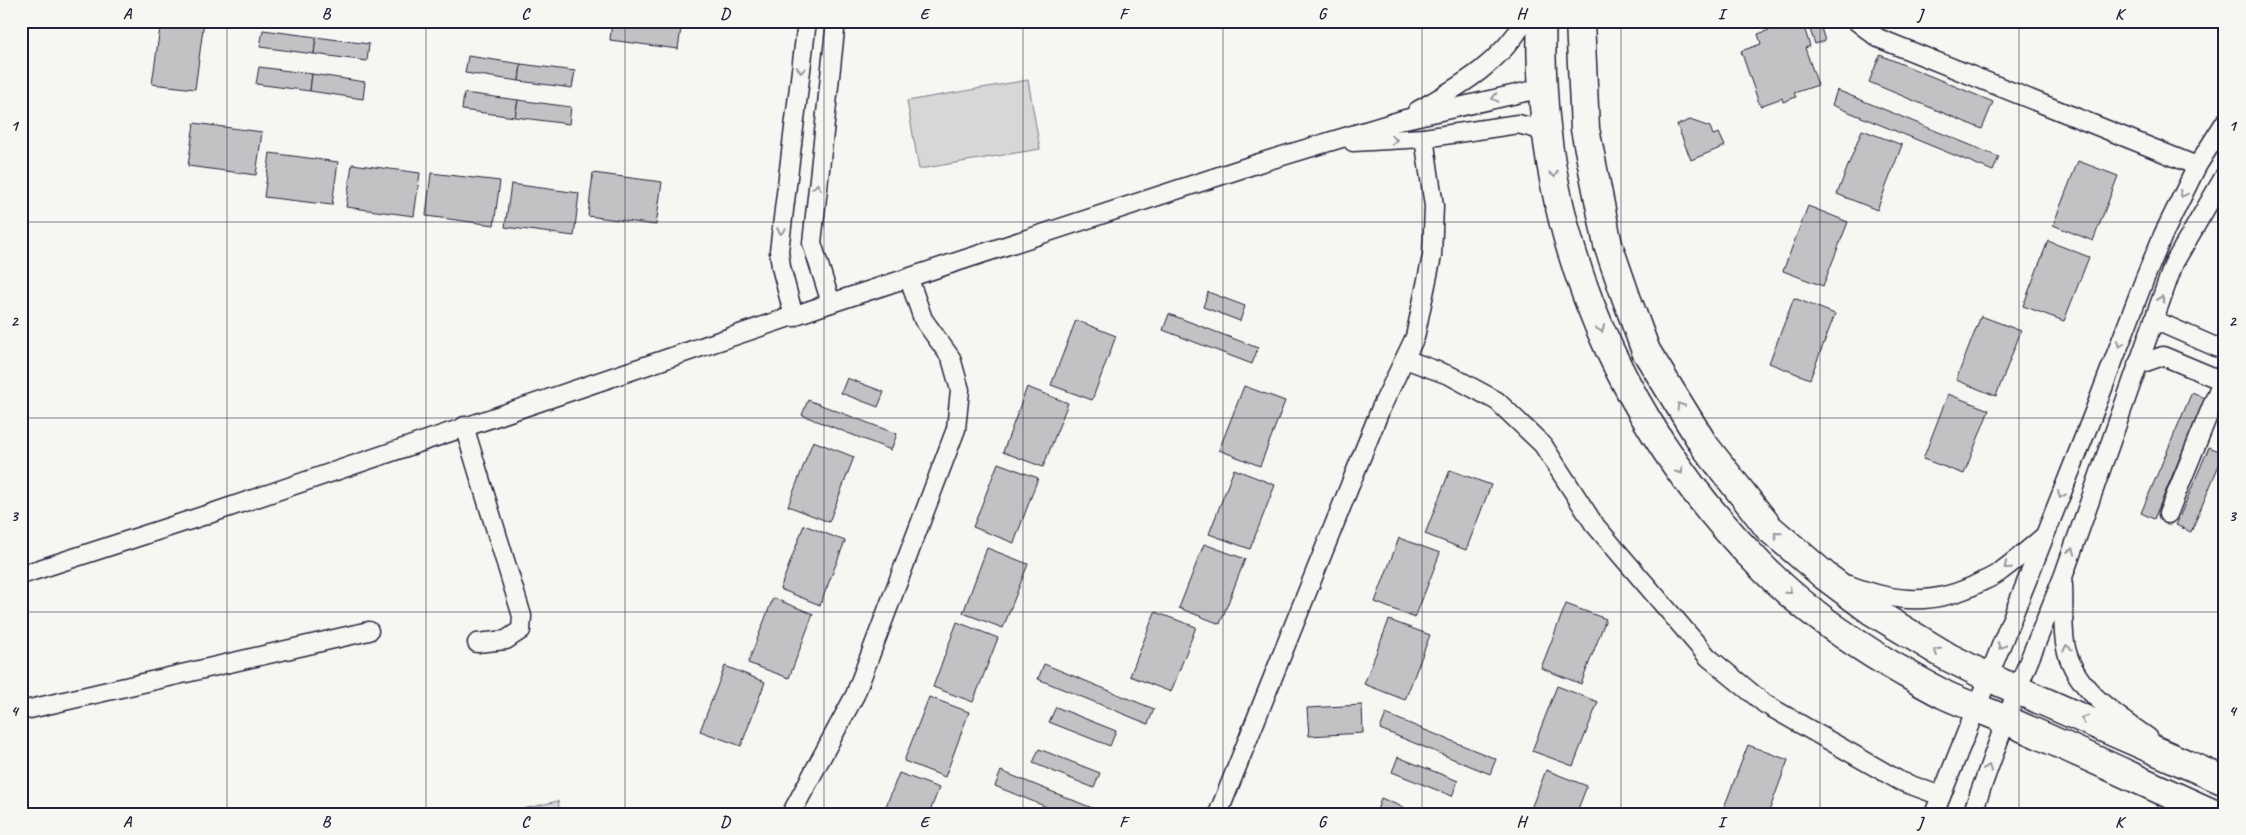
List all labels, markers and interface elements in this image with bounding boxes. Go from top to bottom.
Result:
text: A [123,4,133,24]
text: B [322,4,332,24]
text: C [521,4,531,24]
text: D [720,4,731,24]
text: E [920,4,931,24]
text: F [1119,4,1130,24]
text: G [1318,4,1328,24]
text: H [1516,4,1528,24]
text: I [1718,4,1728,24]
text: J [1916,4,1925,24]
text: K [2115,4,2127,24]
one-way arrow [796,66,807,74]
one-way arrow [1491,92,1500,103]
text: 1 [10,116,19,136]
text: 1 [2228,116,2237,136]
one-way arrow [1390,134,1398,145]
one-way arrow [1548,170,1558,179]
one-way arrow [811,183,822,191]
one-way arrow [2179,189,2189,198]
one-way arrow [776,227,787,235]
one-way arrow [2155,295,2165,304]
text: 2 [10,311,19,331]
text: 2 [2228,311,2237,331]
one-way arrow [1595,325,1605,333]
one-way arrow [2116,339,2126,348]
one-way arrow [1676,402,1686,411]
one-way arrow [1674,465,1683,474]
one-way arrow [2057,490,2067,499]
text: 3 [10,506,19,526]
text: 3 [2228,506,2237,526]
one-way arrow [1774,532,1783,541]
one-way arrow [2066,547,2076,556]
one-way arrow [2004,561,2013,569]
one-way arrow [1783,585,1792,594]
one-way arrow [1997,641,2007,650]
one-way arrow [2062,643,2073,652]
one-way arrow [1933,647,1942,657]
text: 4 [10,701,19,721]
text: 4 [2228,701,2237,721]
one-way arrow [2080,715,2089,726]
one-way arrow [1982,764,1992,773]
text: A [123,812,133,832]
text: B [322,812,332,832]
text: C [521,812,531,832]
text: D [720,812,731,832]
text: E [920,812,931,832]
text: F [1119,812,1130,832]
text: G [1318,812,1328,832]
text: H [1516,812,1528,832]
text: I [1718,812,1728,832]
text: J [1916,812,1925,832]
text: K [2115,812,2127,832]

